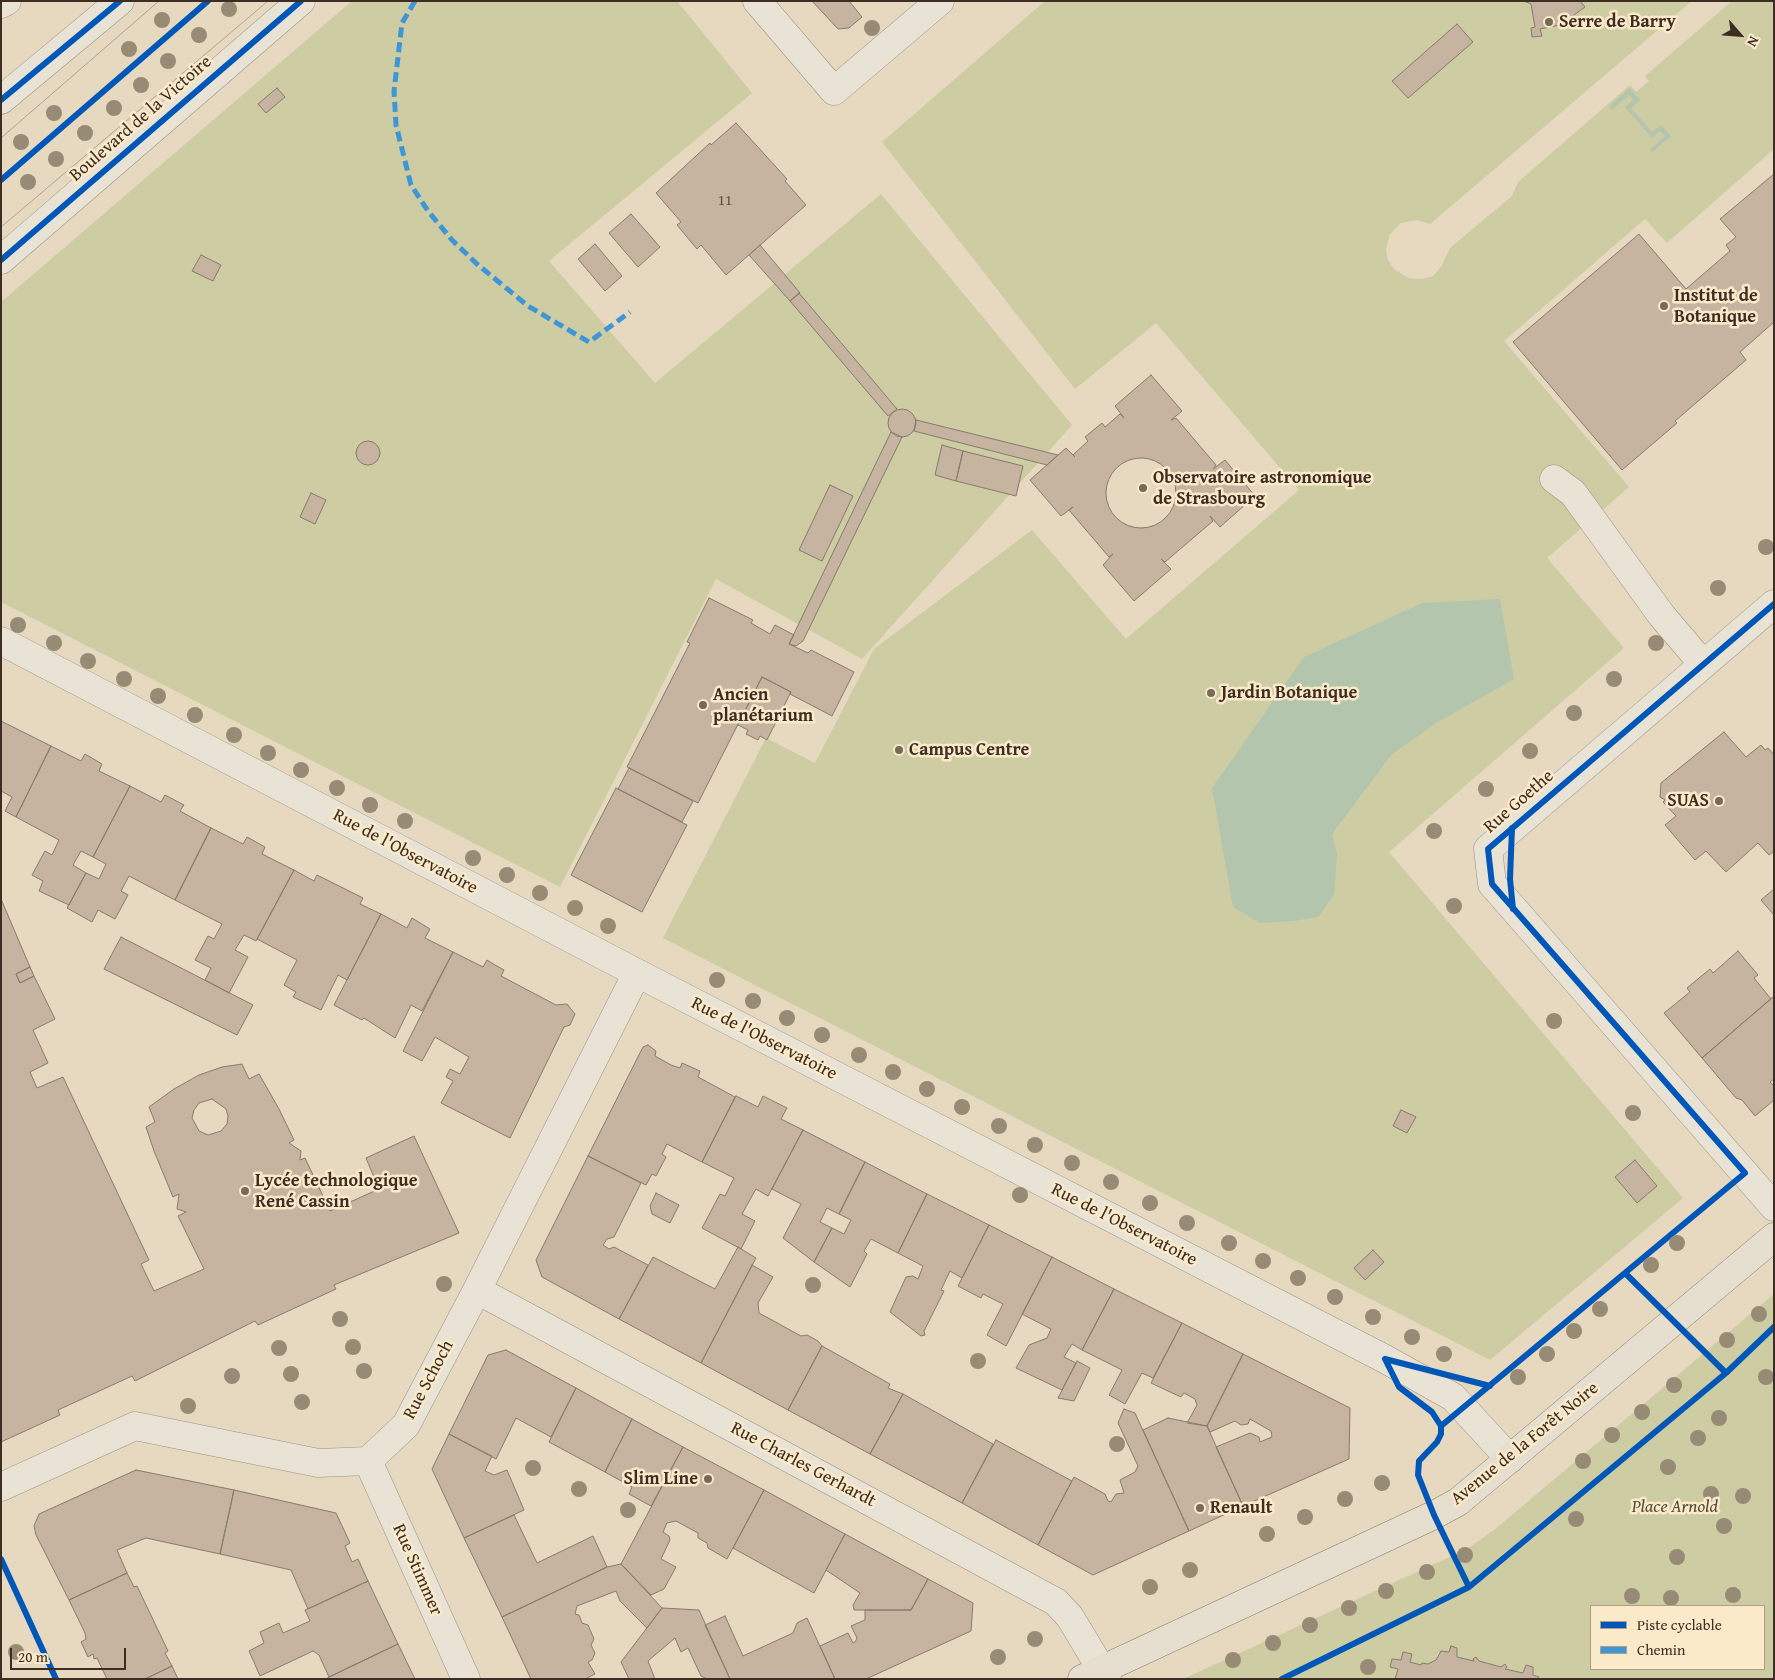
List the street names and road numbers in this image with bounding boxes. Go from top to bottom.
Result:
street label: Boulevard de la Victoire [66,51,216,187]
street label: Rue Goethe [1480,766,1558,838]
street label: Rue de l'Observatoire [329,805,481,899]
street label: Rue de l'Observatoire [687,993,841,1085]
street label: Rue de l'Observatoire [1047,1179,1201,1271]
street label: Rue Schoch [399,1337,459,1423]
street label: Avenue de la Forêt Noire [1447,1378,1603,1510]
street label: Rue Charles Gerhardt [727,1418,879,1512]
street label: Rue Stimmer [387,1521,447,1619]

